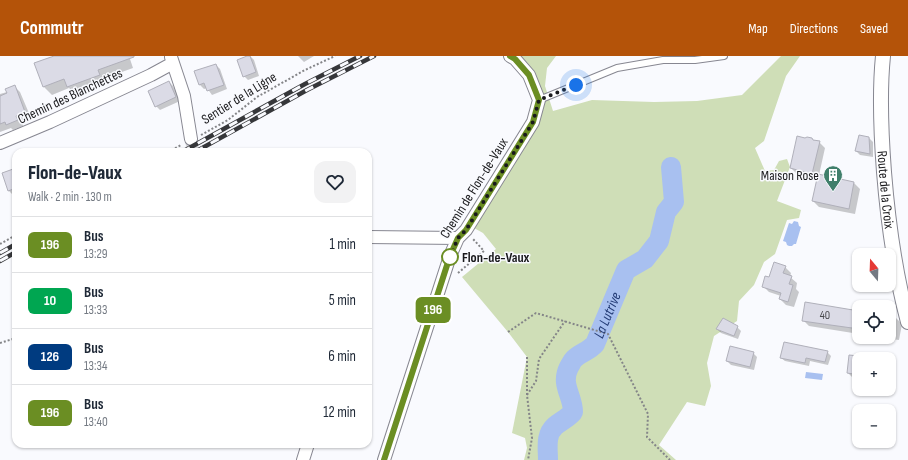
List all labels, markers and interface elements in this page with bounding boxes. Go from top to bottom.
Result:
text: Commutr [20,17,84,40]
text: Map [748,20,768,37]
text: Directions [790,20,838,37]
text: Saved [860,20,888,37]
street label: Chemin des Blanchettes [15,64,125,128]
street label: Sentier de la Ligne [198,68,280,128]
your location [566,75,586,95]
street label: Chemin de Flon-de-Vaux [436,134,512,241]
street label: Route de la Croix [874,150,898,230]
button: heart [314,161,356,203]
text: Flon-de-Vaux [28,162,122,185]
building icon: Maison Rose [822,164,844,192]
place label: Maison Rose [761,167,819,184]
text: Walk · 2 min · 130 m [28,189,112,205]
text: Bus [84,227,103,246]
text: 1 min [330,235,356,254]
text: 196 [41,236,59,253]
text: 13:29 [84,246,108,262]
marker: Flon-de-Vaux [441,248,459,266]
north arrow [852,248,896,292]
map controls [852,248,896,448]
place label: Flon-de-Vaux [462,249,530,266]
text: Bus [84,283,103,302]
water label: La Lutrive [589,289,625,341]
text: 5 min [329,291,356,310]
text: 10 [44,292,56,309]
line badge: 196 [410,297,456,323]
button: locate [852,300,896,344]
text: 196 [424,301,442,318]
text: 13:33 [84,302,107,318]
house number: 40 [820,308,830,323]
text: Bus [84,339,103,358]
text: 6 min [328,347,356,366]
text: 126 [41,348,59,365]
button: + [852,352,896,396]
text: 13:34 [84,358,107,374]
text: Bus [84,395,103,414]
text: 12 min [323,403,356,422]
text: 196 [41,404,59,421]
button: − [852,404,896,448]
text: 13:40 [84,414,108,430]

